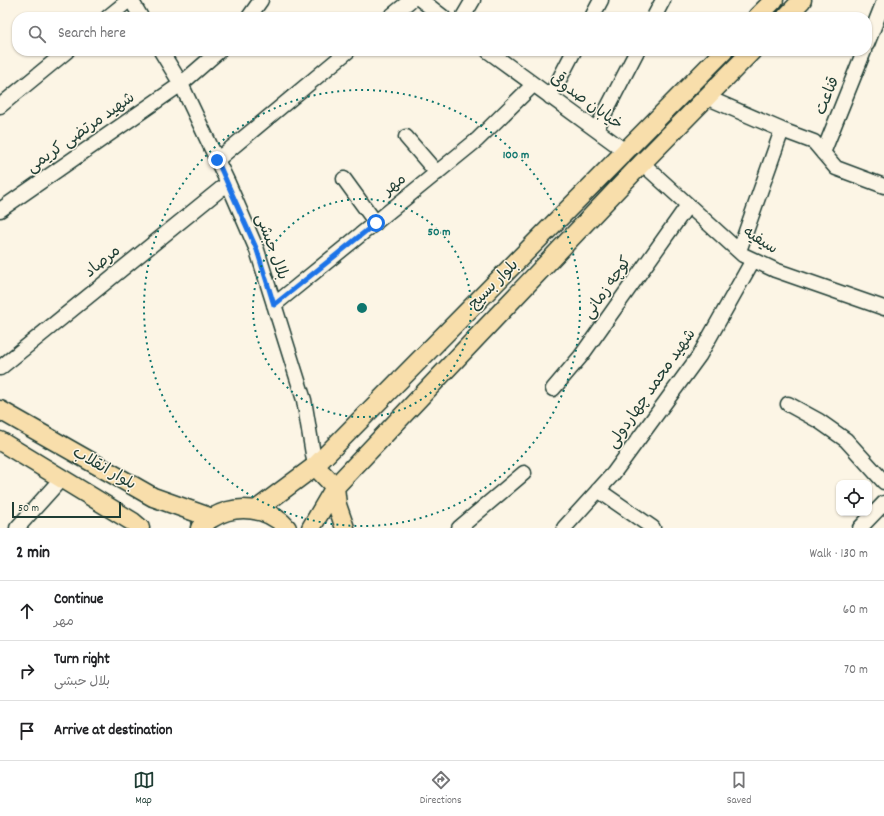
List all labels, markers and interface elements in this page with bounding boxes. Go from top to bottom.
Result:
search box [12,12,872,56]
icon: search [26,23,48,45]
text: Search here [58,23,126,45]
street label: خیابان صدوقی [545,67,628,136]
street label: قناعت [810,73,846,119]
street label: شهید مرتضی کریمی [22,87,140,179]
text: 100 m [503,147,529,164]
route end [208,151,226,169]
street label: مهر [377,168,412,203]
street label: بلال حبشی [248,211,294,283]
route start [367,214,385,232]
street label: سیفیه [738,221,782,261]
text: 50 m [427,224,451,241]
street label: مرصاد [80,240,126,284]
street label: کوچه زمانی [578,252,638,324]
street label: بلوار بسیج [464,255,524,315]
centre of rings [355,301,369,315]
street label: شهید محمد چهاردولی [602,324,702,454]
street label: بلوار انقلاب [68,441,140,497]
map controls [836,480,872,516]
button: locate [836,480,872,516]
scale bar [12,500,121,519]
text: 50 m [18,501,39,517]
text: 2 min [16,542,50,566]
text: Walk · 130 m [809,545,868,564]
text: Continue [54,589,103,611]
icon: ahead [16,600,38,622]
text: 60 m [843,601,868,620]
text: مهر [54,613,74,632]
text: Turn right [54,649,110,671]
icon: right [16,660,38,682]
text: 70 m [844,661,868,680]
text: بلال حبشی [54,673,110,692]
icon: arrive [16,720,38,742]
text: Arrive at destination [54,720,172,742]
tab: Map [133,769,155,809]
tab: Directions [420,769,462,809]
tab: Saved [727,769,751,809]

